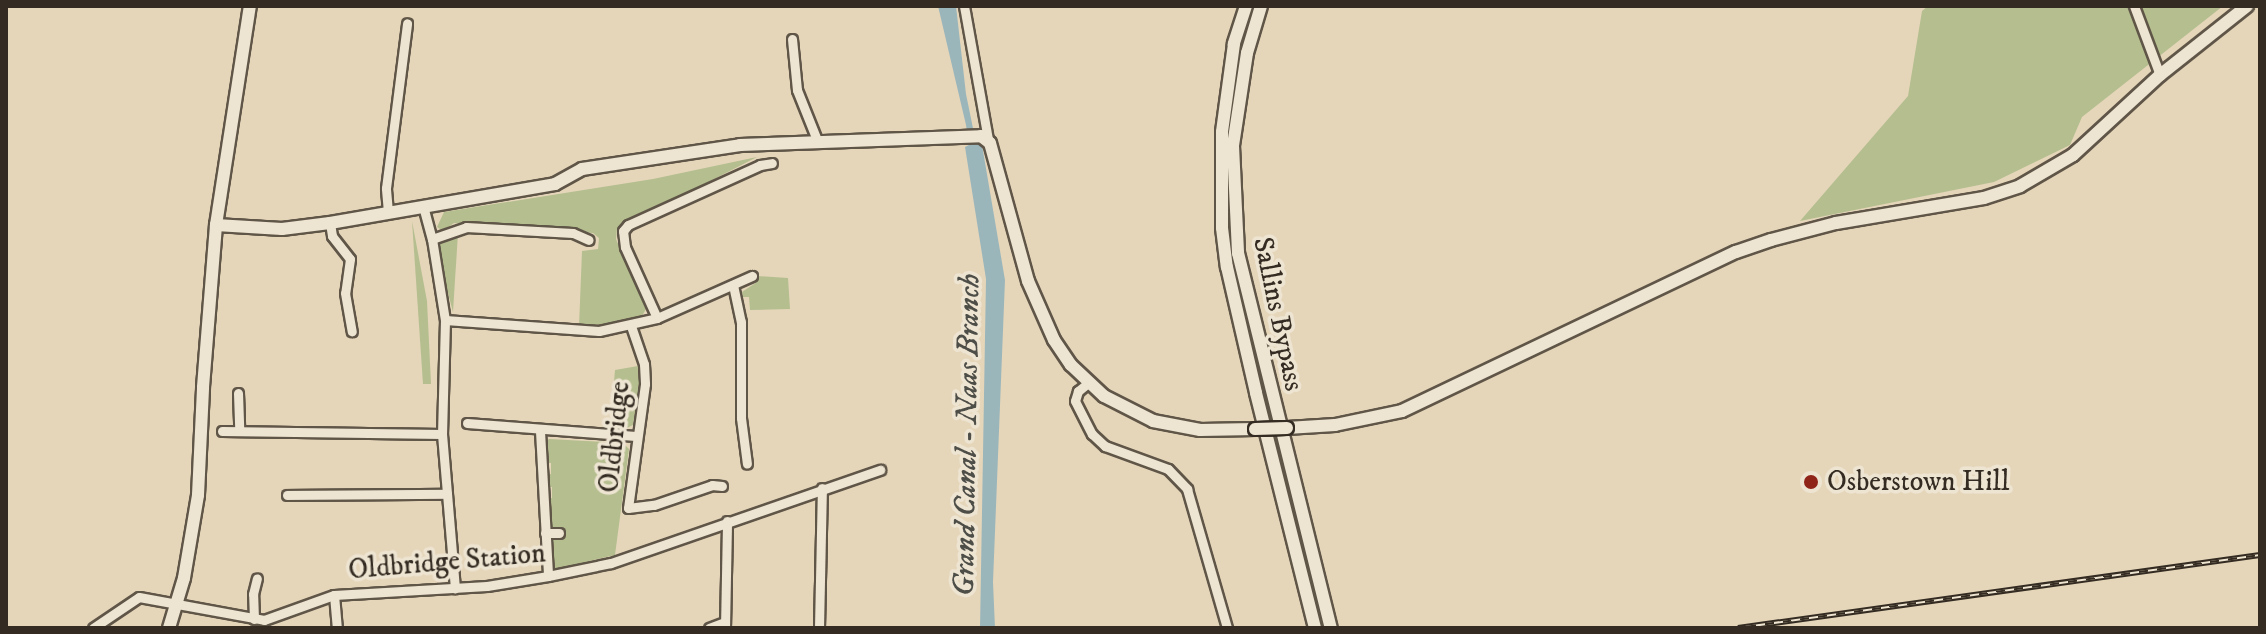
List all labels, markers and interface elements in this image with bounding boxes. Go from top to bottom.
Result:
street label: Sallins Bypass [1245,234,1311,394]
water label: Grand Canal - Naas Branch [947,273,989,597]
street label: Oldbridge [592,380,638,494]
place label: Osberstown Hill [1827,465,2009,499]
marker: Osberstown Hill [1802,473,1820,491]
street label: Oldbridge Station [347,537,547,587]

